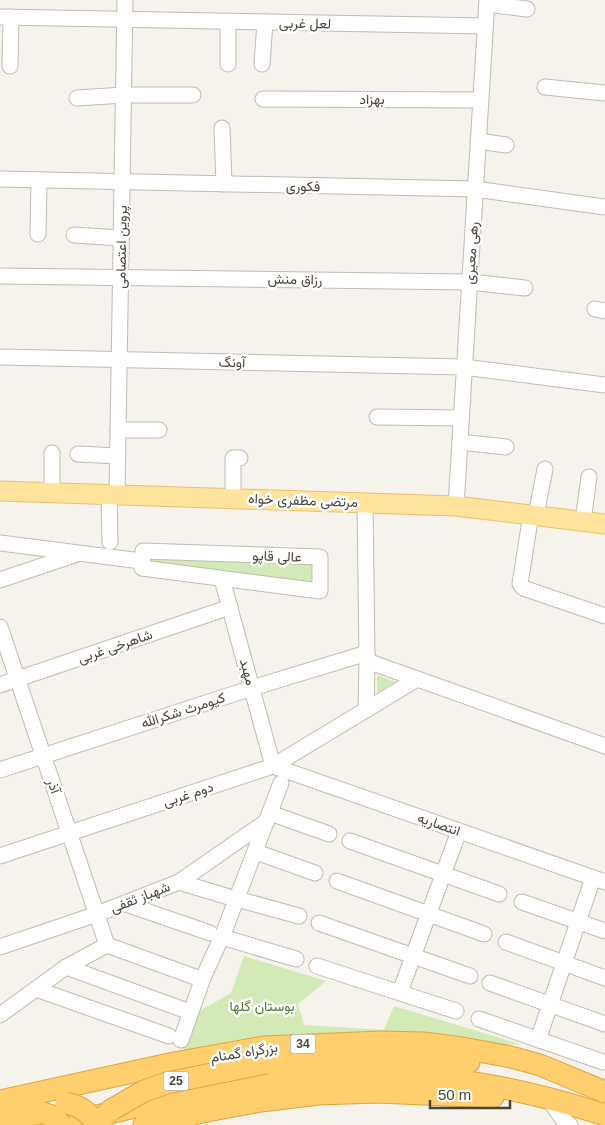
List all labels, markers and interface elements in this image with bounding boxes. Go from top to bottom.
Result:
street label: لعل غربی [279,15,331,32]
street label: بهزاد [359,91,385,108]
street label: فکوری [286,178,320,195]
street label: پروین اعتصامی [112,205,132,289]
street label: رهی معیری [461,221,482,285]
street label: رزاق منش [267,271,323,288]
street label: آونگ [219,354,247,371]
street label: مرتضی مظفری خواه [248,490,358,511]
street label: عالی قاپو [252,547,302,567]
street label: شاهرخی غربی [76,626,155,667]
street label: مهبد [236,657,259,687]
street label: کیومرث شکرالله [139,689,227,732]
street label: آذر [43,775,65,798]
street label: دوم غربی [161,778,216,811]
street label: انتصاریه [415,809,463,840]
street label: شهباز ثقفی [108,878,173,917]
park label: بوستان گلها [229,998,295,1015]
road number: 34 [290,1034,316,1054]
street label: بزرگراه گمنام [209,1039,279,1066]
road number: 25 [164,1072,188,1090]
scale bar [430,1078,510,1110]
text: 50 m [438,1086,471,1103]

